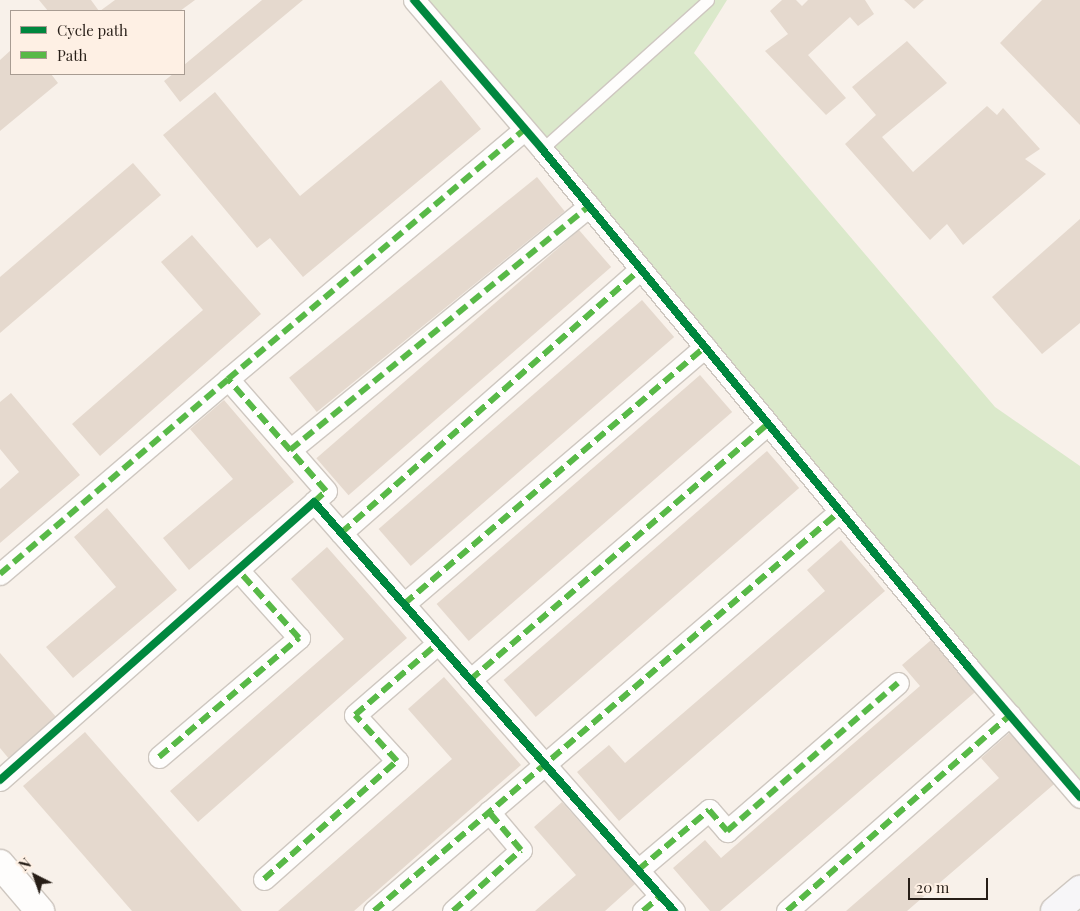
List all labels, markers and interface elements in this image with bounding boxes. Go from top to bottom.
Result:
legend [10,10,185,75]
text: Cycle path [57,20,128,40]
text: Path [57,45,87,65]
north arrow [10,851,60,901]
text: N [15,854,35,875]
scale bar [910,868,990,900]
text: 20 m [916,877,949,897]

